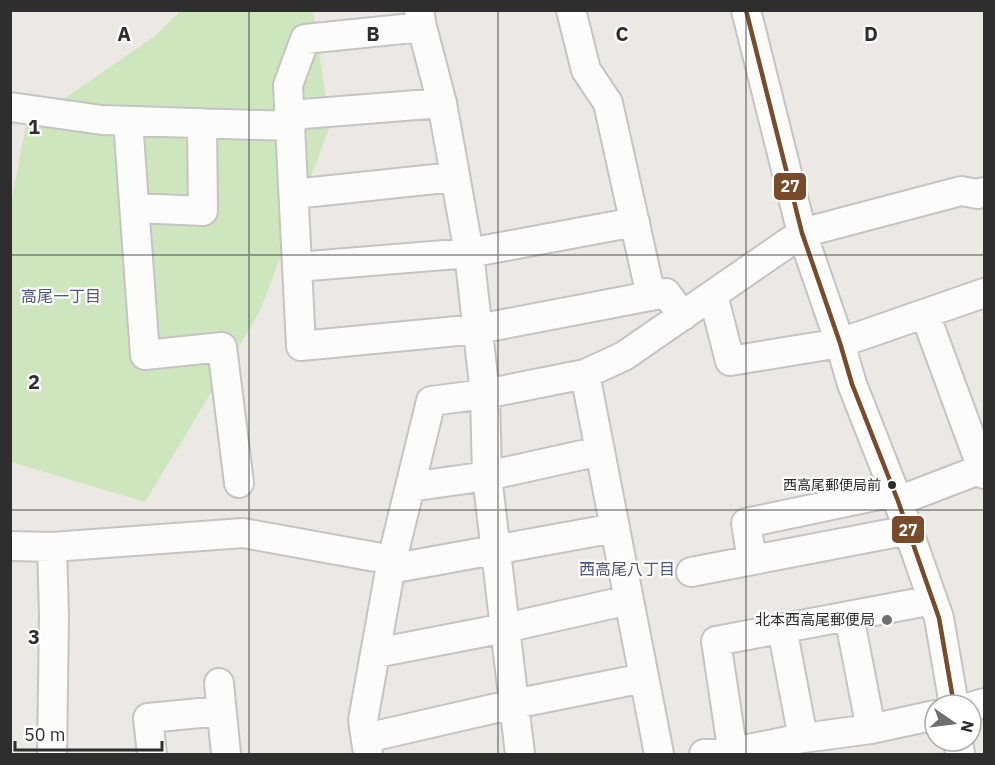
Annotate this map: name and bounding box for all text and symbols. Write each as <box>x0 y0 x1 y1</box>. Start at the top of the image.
text: A <box>117 20 131 47</box>
text: B <box>366 20 380 47</box>
text: C <box>615 20 629 47</box>
text: D <box>864 20 878 47</box>
text: 1 <box>28 113 40 140</box>
line badge: 27 <box>773 172 807 201</box>
text: 27 <box>780 176 800 196</box>
district label: 高尾一丁目 <box>21 286 101 306</box>
text: 2 <box>28 368 40 395</box>
place label: 西高尾郵便局前 <box>783 476 881 494</box>
marker: 西高尾郵便局前 <box>886 479 898 491</box>
line badge: 27 <box>891 515 925 544</box>
text: 27 <box>898 520 918 540</box>
district label: 西高尾八丁目 <box>579 559 675 579</box>
place label: 北本西高尾郵便局 <box>755 610 875 629</box>
marker: 北本西高尾郵便局 <box>880 613 894 627</box>
text: 3 <box>28 623 40 650</box>
north arrow <box>923 693 983 753</box>
scale bar <box>15 714 162 752</box>
text: N <box>956 719 979 735</box>
text: 50 m <box>24 723 66 746</box>

